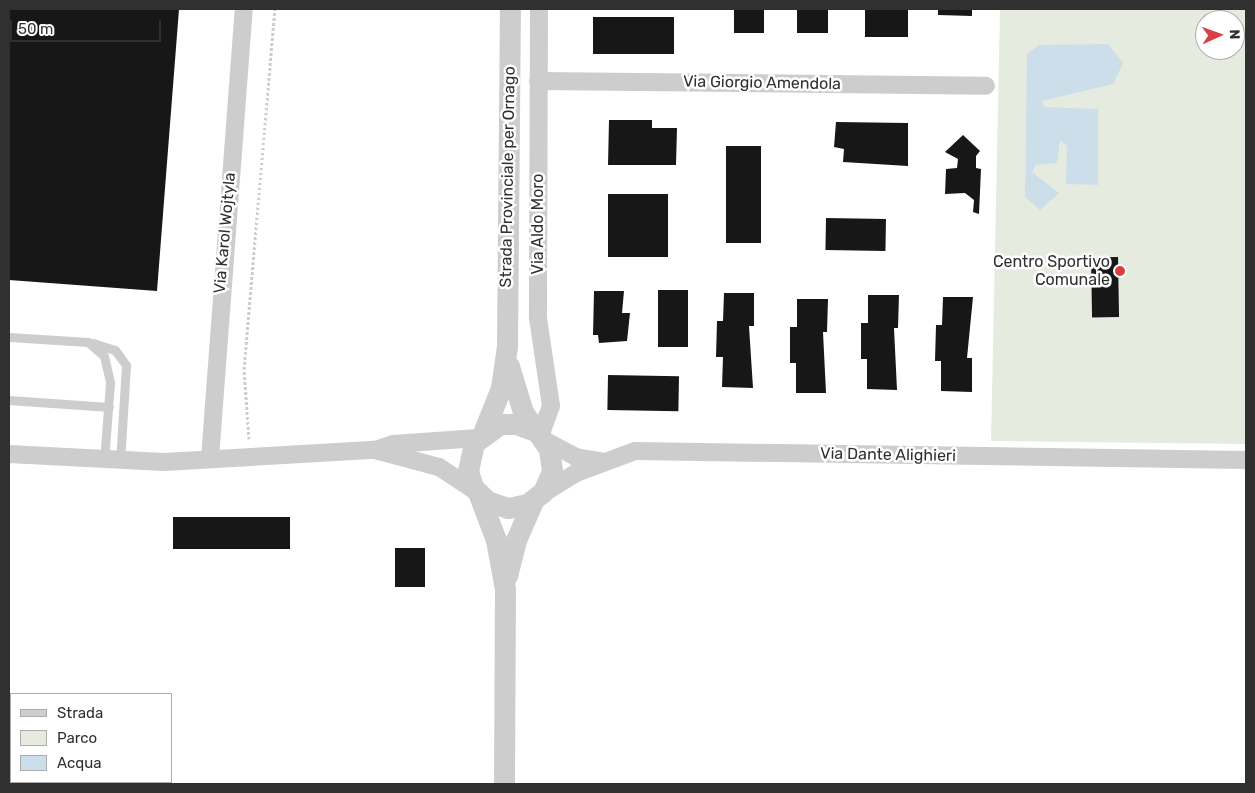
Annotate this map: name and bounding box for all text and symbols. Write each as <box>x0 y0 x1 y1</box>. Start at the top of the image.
scale bar <box>12 10 164 42</box>
north arrow <box>1195 10 1245 60</box>
text: 50 m <box>18 20 53 38</box>
text: N <box>1226 29 1243 40</box>
street label: Strada Provinciale per Ornago <box>496 66 520 288</box>
street label: Via Giorgio Amendola <box>683 72 841 94</box>
street label: Via Karol Wojtyla <box>210 171 240 295</box>
street label: Via Aldo Moro <box>528 173 548 275</box>
place label: Centro Sportivo Comunale <box>993 252 1110 290</box>
marker: Centro Sportivo Comunale <box>1114 265 1126 277</box>
street label: Via Dante Alighieri <box>820 444 956 466</box>
legend <box>10 693 172 783</box>
text: Strada <box>57 704 103 722</box>
text: Parco <box>57 729 97 747</box>
text: Acqua <box>57 754 102 772</box>

